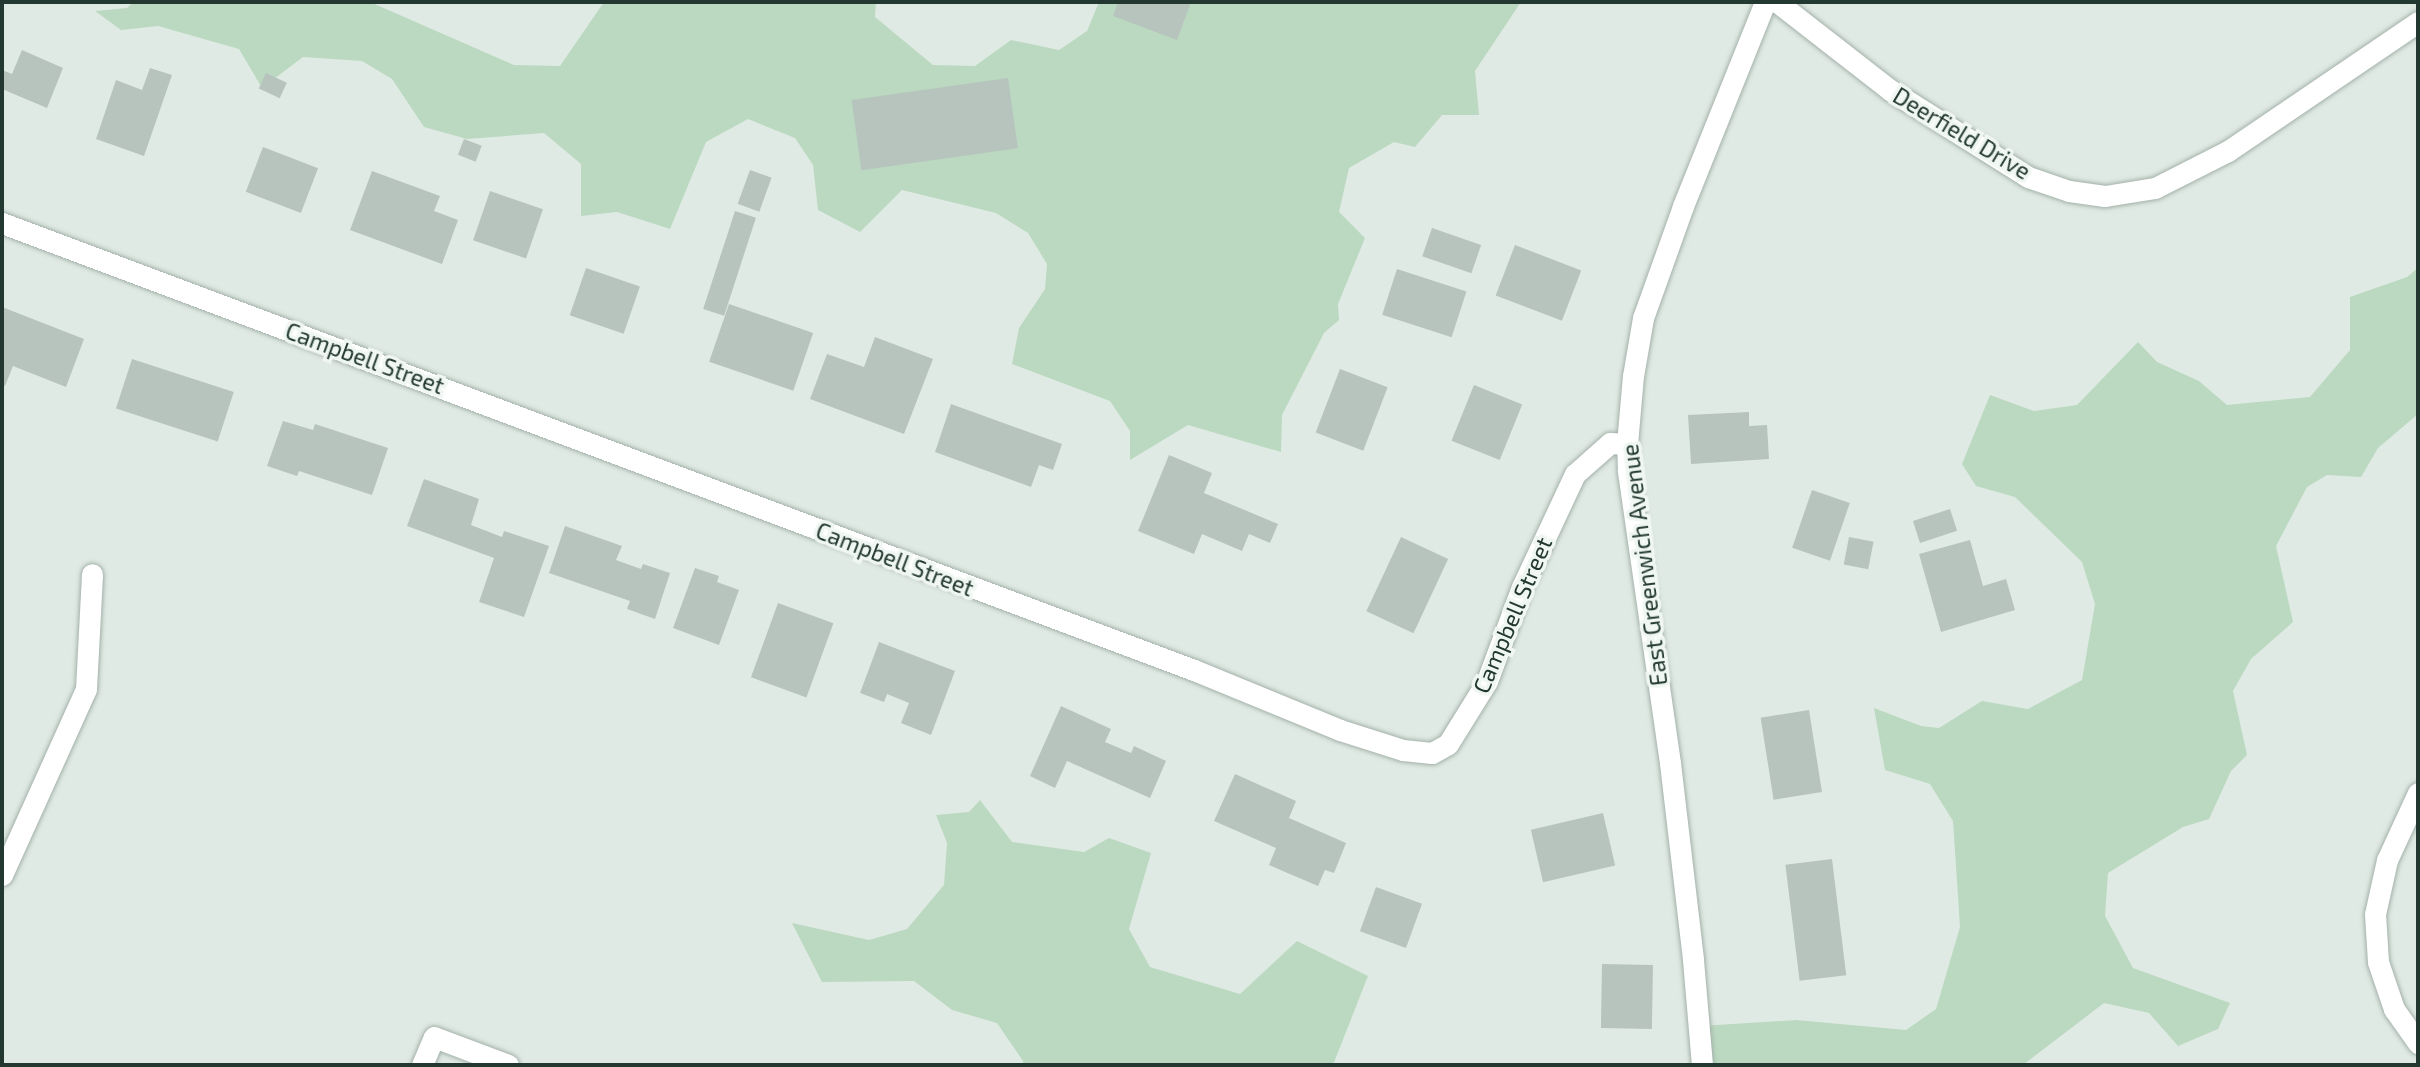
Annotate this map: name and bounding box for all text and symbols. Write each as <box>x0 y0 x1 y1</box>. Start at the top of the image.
street label: Deerfield Drive <box>1888 81 2036 185</box>
street label: Campbell Street <box>282 316 448 400</box>
street label: East Greenwich Avenue <box>1615 442 1673 688</box>
street label: Campbell Street <box>812 516 978 602</box>
street label: Campbell Street <box>1467 533 1557 697</box>

